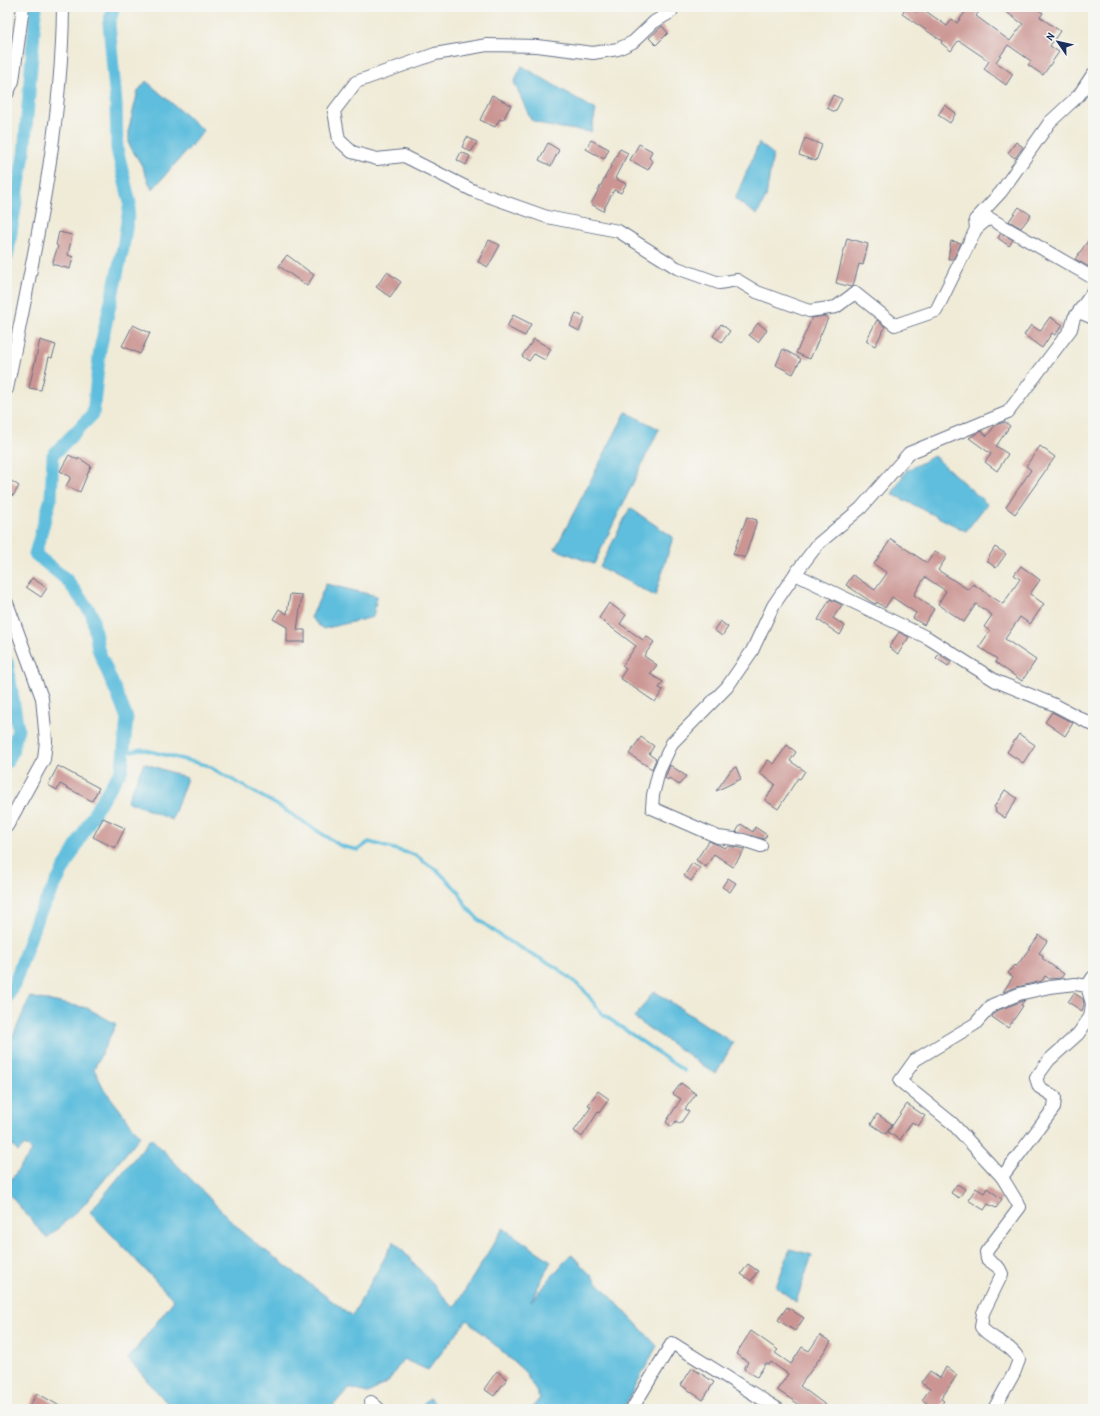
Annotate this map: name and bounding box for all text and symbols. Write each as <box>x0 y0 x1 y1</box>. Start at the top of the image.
north arrow <box>1038 22 1078 62</box>
text: N <box>1042 30 1057 43</box>

